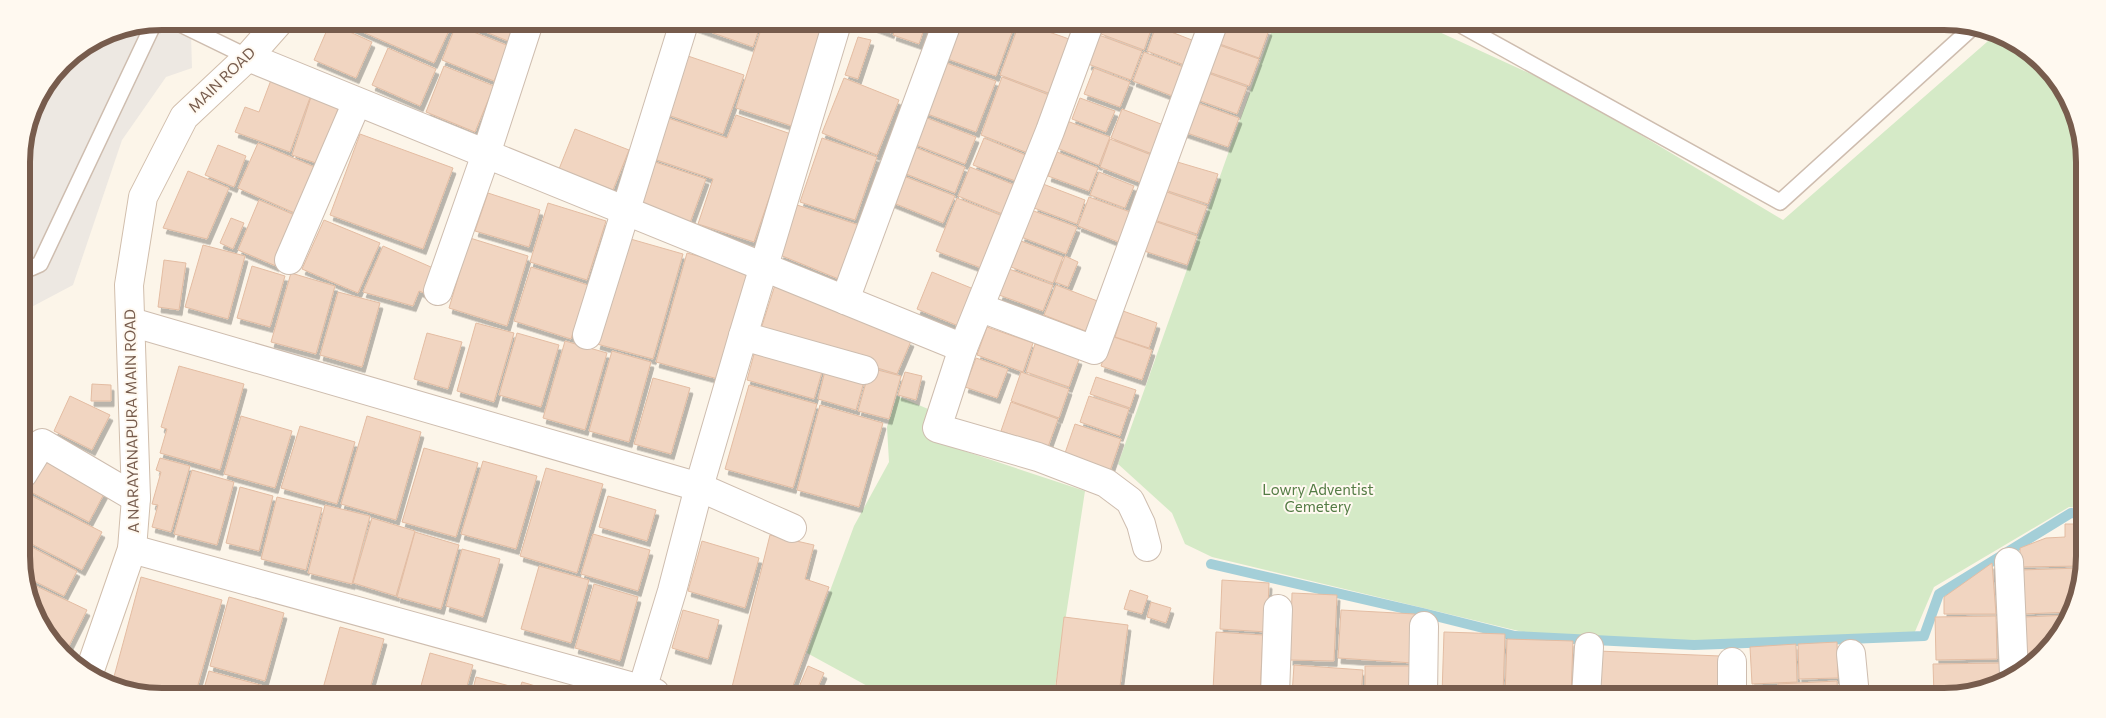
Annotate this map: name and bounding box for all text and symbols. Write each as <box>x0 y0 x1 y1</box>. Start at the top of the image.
street label: MAIN ROAD <box>184 43 259 116</box>
street label: A NARAYANAPURA MAIN ROAD <box>120 309 142 533</box>
park label: Lowry Adventist Cemetery <box>1262 480 1374 515</box>

